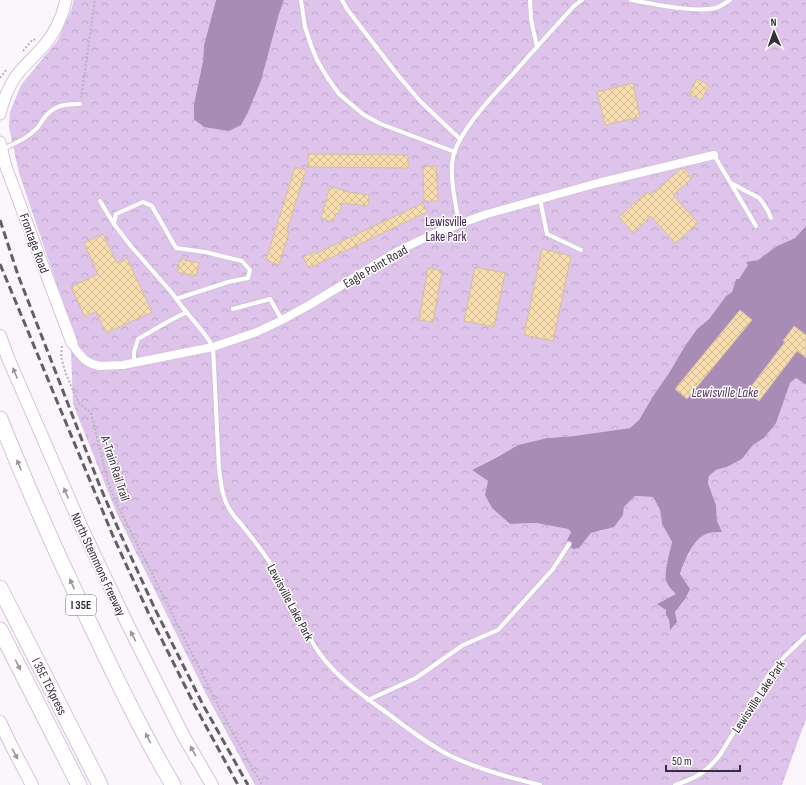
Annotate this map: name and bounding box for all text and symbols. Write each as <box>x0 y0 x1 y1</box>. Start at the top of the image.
north arrow <box>754 12 794 52</box>
text: N <box>771 16 777 29</box>
street label: Frontage Road <box>16 211 52 275</box>
park label: Lewisville Lake Park <box>425 214 467 245</box>
street label: Eagle Point Road <box>340 242 411 292</box>
one-way arrow <box>11 367 17 379</box>
water label: Lewisville Lake <box>692 384 759 401</box>
street label: A-Train Rail Trail <box>97 433 133 503</box>
one-way arrow <box>15 459 21 471</box>
one-way arrow <box>63 486 69 498</box>
street label: North Stemmons Freeway <box>67 510 129 619</box>
street label: Lewisville Lake Park <box>263 561 317 644</box>
one-way arrow <box>69 579 75 590</box>
road number: I 35E <box>66 595 96 615</box>
one-way arrow <box>130 630 136 641</box>
street label: I 35E TEXpress <box>28 655 71 718</box>
street label: Lewisville Lake Park <box>729 657 789 736</box>
one-way arrow <box>15 659 21 671</box>
one-way arrow <box>145 733 151 744</box>
one-way arrow <box>189 745 196 757</box>
scale bar <box>666 747 740 773</box>
one-way arrow <box>12 748 19 759</box>
text: 50 m <box>672 754 692 769</box>

